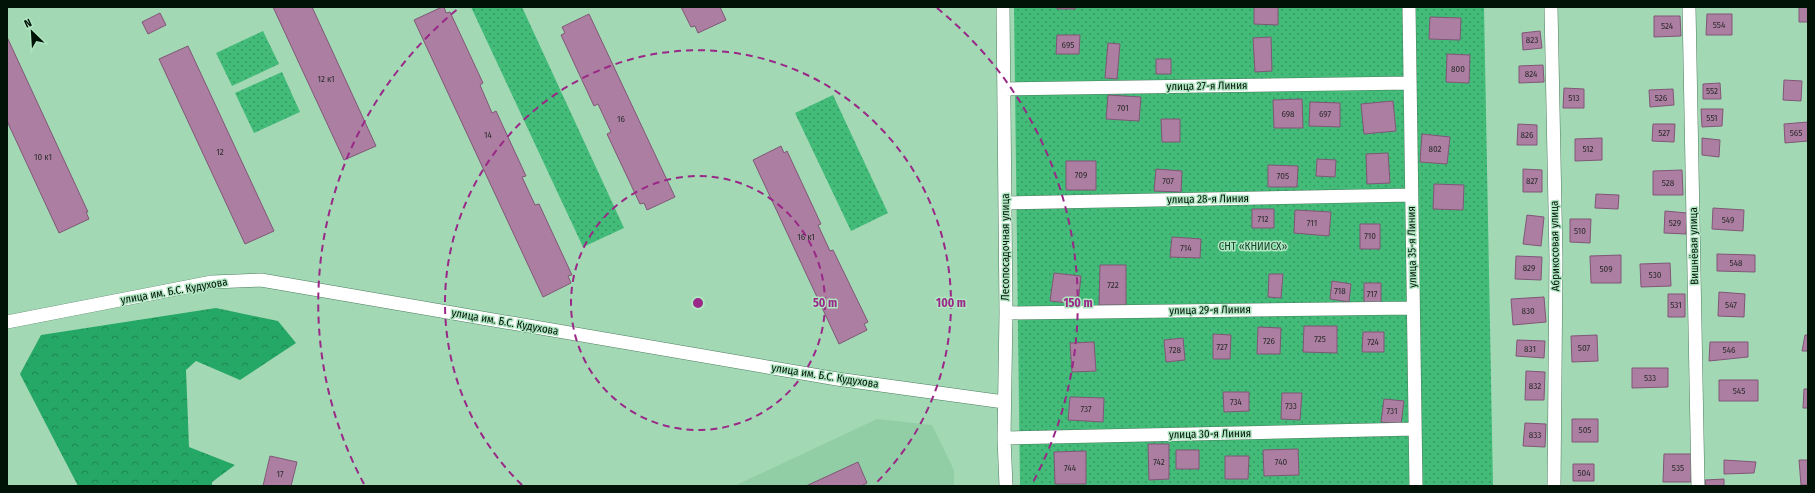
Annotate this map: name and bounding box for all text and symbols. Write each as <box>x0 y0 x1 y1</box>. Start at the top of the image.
north arrow <box>12 12 52 52</box>
text: N <box>22 16 34 31</box>
house number: 554 <box>1713 20 1726 30</box>
house number: 524 <box>1661 21 1674 31</box>
house number: 823 <box>1526 35 1538 45</box>
house number: 695 <box>1062 40 1074 50</box>
house number: 800 <box>1451 64 1465 74</box>
house number: 824 <box>1525 69 1538 79</box>
house number: 12 к1 <box>317 74 335 84</box>
street label: улица 27-я Линия <box>1166 79 1248 93</box>
house number: 552 <box>1706 86 1718 96</box>
house number: 513 <box>1568 93 1580 103</box>
house number: 526 <box>1655 93 1668 103</box>
house number: 701 <box>1117 103 1129 113</box>
house number: 698 <box>1281 109 1295 119</box>
house number: 697 <box>1319 109 1331 119</box>
house number: 551 <box>1706 113 1718 123</box>
house number: 16 <box>617 114 626 124</box>
house number: 527 <box>1658 128 1670 138</box>
house number: 565 <box>1790 128 1802 138</box>
house number: 14 <box>484 130 493 140</box>
house number: 826 <box>1521 130 1534 140</box>
house number: 802 <box>1428 144 1442 154</box>
house number: 512 <box>1582 144 1594 154</box>
house number: 12 <box>216 147 224 157</box>
house number: 10 к1 <box>34 152 52 162</box>
house number: 709 <box>1075 170 1087 180</box>
house number: 705 <box>1277 171 1289 181</box>
house number: 707 <box>1162 176 1174 186</box>
house number: 827 <box>1526 176 1538 186</box>
house number: 528 <box>1662 178 1675 188</box>
street label: улица 28-я Линия <box>1167 192 1249 206</box>
street label: Лесопосадочная улица <box>999 193 1012 301</box>
street label: Абрикосовая улица <box>1548 200 1562 292</box>
street label: улица 35-я Линия <box>1405 206 1419 288</box>
street label: Вишнёвая улица <box>1687 207 1701 285</box>
house number: 712 <box>1257 214 1269 224</box>
house number: 549 <box>1722 215 1734 225</box>
house number: 711 <box>1307 218 1317 228</box>
house number: 529 <box>1669 218 1681 228</box>
house number: 510 <box>1574 226 1586 236</box>
house number: 710 <box>1364 231 1376 241</box>
house number: 16 к1 <box>797 232 815 242</box>
park label: СНТ «КНИИСХ» <box>1219 240 1287 253</box>
house number: 714 <box>1180 243 1192 253</box>
house number: 548 <box>1730 258 1743 268</box>
house number: 829 <box>1523 263 1535 273</box>
house number: 509 <box>1599 264 1613 274</box>
house number: 530 <box>1649 270 1662 280</box>
street label: улица им. Б.С. Кудухова <box>120 275 228 307</box>
house number: 722 <box>1107 280 1119 290</box>
house number: 718 <box>1334 286 1346 296</box>
house number: 717 <box>1367 289 1378 299</box>
centre of rings <box>691 296 705 310</box>
text: 50 m <box>813 296 837 310</box>
text: 100 m <box>936 296 966 310</box>
text: 150 m <box>1063 296 1093 310</box>
house number: 531 <box>1670 300 1682 310</box>
house number: 547 <box>1725 300 1737 310</box>
street label: улица 29-я Линия <box>1169 303 1251 317</box>
street label: улица им. Б.С. Кудухова <box>451 306 559 338</box>
house number: 830 <box>1521 306 1535 316</box>
house number: 725 <box>1314 334 1326 344</box>
house number: 726 <box>1263 336 1276 346</box>
house number: 724 <box>1367 337 1379 347</box>
house number: 727 <box>1216 342 1228 352</box>
house number: 507 <box>1578 343 1591 353</box>
house number: 831 <box>1524 344 1536 354</box>
house number: 728 <box>1169 345 1182 355</box>
house number: 546 <box>1723 345 1736 355</box>
street label: улица им. Б.С. Кудухова <box>770 361 880 391</box>
house number: 533 <box>1644 373 1656 383</box>
house number: 832 <box>1529 381 1541 391</box>
house number: 545 <box>1733 386 1745 396</box>
house number: 734 <box>1230 397 1243 407</box>
house number: 733 <box>1285 401 1297 411</box>
house number: 737 <box>1080 404 1092 414</box>
house number: 731 <box>1387 406 1397 416</box>
house number: 505 <box>1579 425 1591 435</box>
street label: улица 30-я Линия <box>1169 427 1251 441</box>
house number: 833 <box>1529 430 1541 440</box>
house number: 742 <box>1153 457 1165 467</box>
house number: 740 <box>1275 457 1288 467</box>
house number: 744 <box>1064 463 1077 473</box>
house number: 535 <box>1672 463 1684 473</box>
house number: 504 <box>1577 468 1591 478</box>
house number: 17 <box>276 469 284 479</box>

